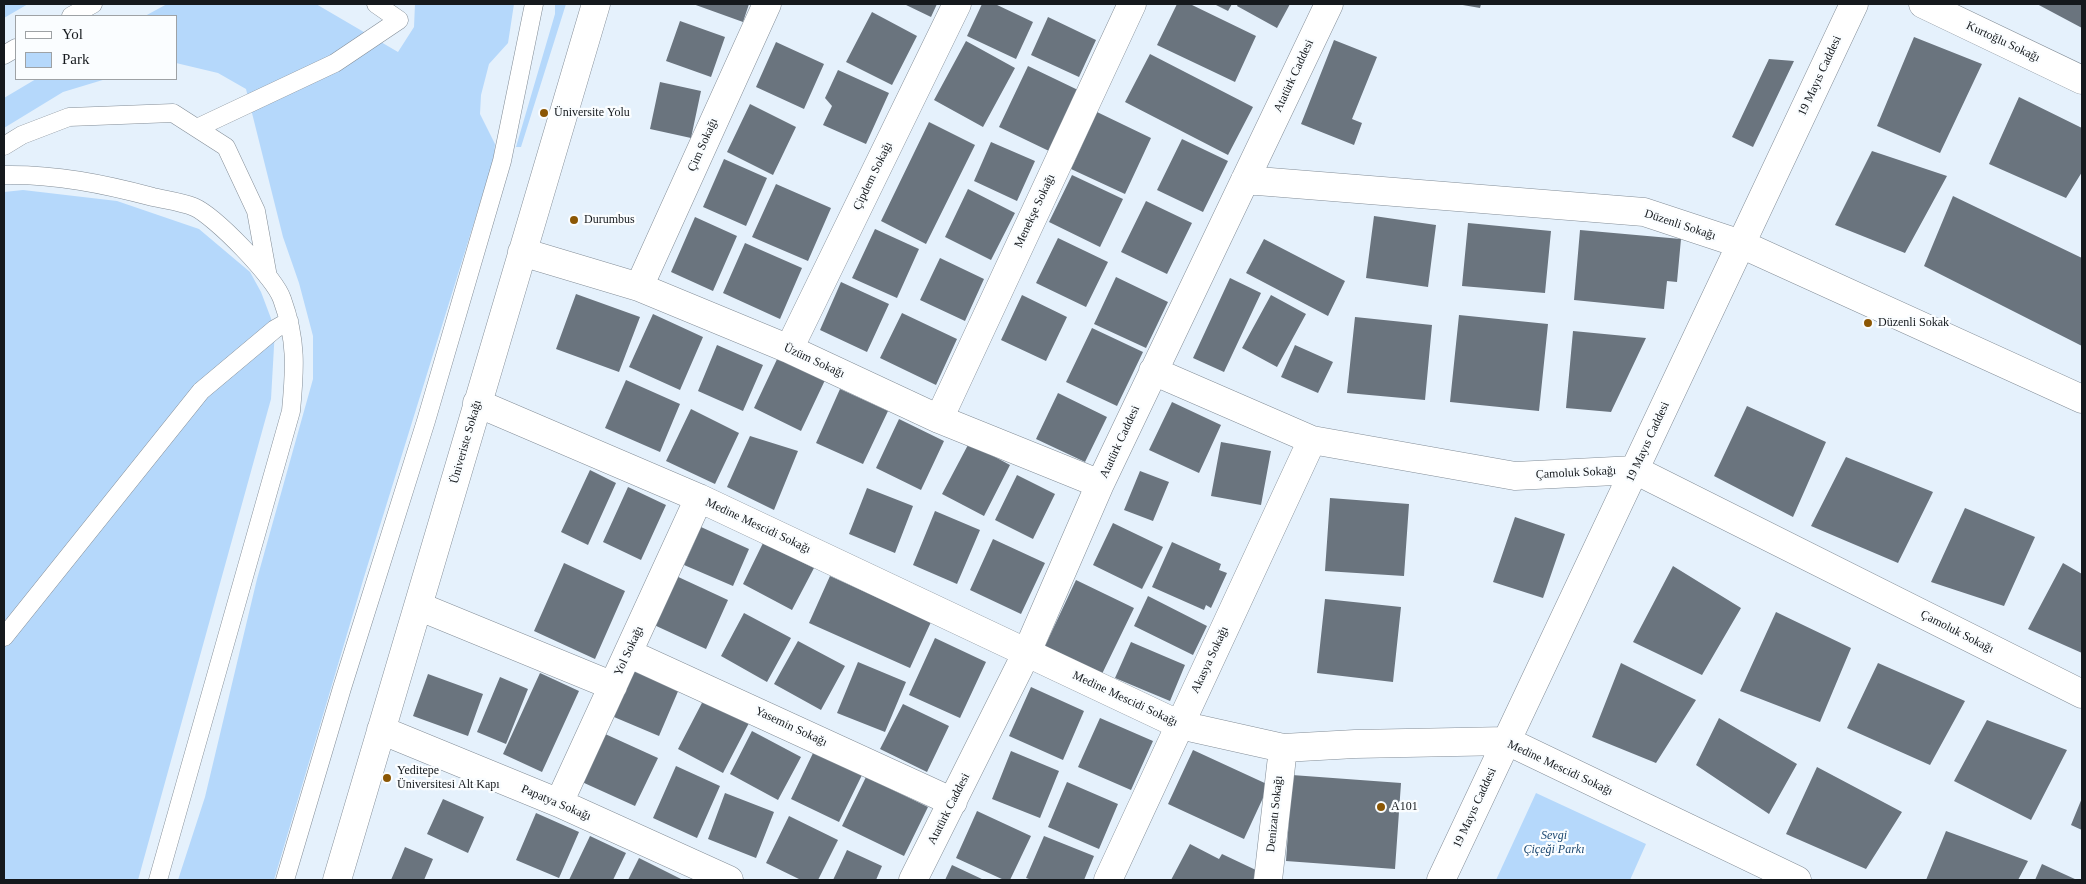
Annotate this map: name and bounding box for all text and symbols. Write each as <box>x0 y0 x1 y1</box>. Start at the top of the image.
legend <box>15 15 178 80</box>
street label: Kurtoğlu Sokağı <box>1964 19 2042 65</box>
text: Yol <box>62 26 83 42</box>
street label: 19 Mayıs Caddesi <box>1795 34 1845 118</box>
street label: Atatürk Caddesi <box>1271 37 1317 115</box>
text: Park <box>62 51 90 67</box>
place label: Üniversite Yolu <box>554 106 630 120</box>
marker: Üniversite Yolu <box>538 107 550 119</box>
street label: Çim Sokağı <box>685 116 721 174</box>
street label: Çipdem Sokağı <box>850 139 896 213</box>
street label: Menekşe Sokağı <box>1012 172 1058 250</box>
street label: Düzenli Sokağı <box>1642 207 1718 243</box>
place label: Durumbus <box>584 213 635 227</box>
marker: Durumbus <box>568 214 580 226</box>
place label: Düzenli Sokak <box>1878 316 1949 330</box>
marker: Düzenli Sokak <box>1862 317 1874 329</box>
street label: Üzüm Sokağı <box>781 341 847 381</box>
street label: Üniveriste Sokağı <box>447 399 485 485</box>
street label: 19 Mayıs Caddesi <box>1623 400 1673 484</box>
street label: Atatürk Caddesi <box>1097 403 1143 481</box>
street label: Çamoluk Sokağı <box>1536 464 1616 482</box>
street label: Medine Mescidi Sokağı <box>703 495 813 557</box>
street label: Çamoluk Sokağı <box>1918 607 1996 657</box>
street label: Yol Sokağı <box>611 624 647 678</box>
street label: Akasya Sokağı <box>1188 624 1232 696</box>
street label: Medine Mescidi Sokağı <box>1070 668 1180 730</box>
street label: Yasemin Sokağı <box>753 704 829 750</box>
street label: Medine Mescidi Sokağı <box>1505 737 1615 799</box>
place label: Yeditepe Üniversitesi Alt Kapı <box>397 764 500 792</box>
street label: 19 Mayıs Caddesi <box>1450 766 1500 850</box>
street label: Atatürk Caddesi <box>925 771 973 847</box>
marker: Yeditepe Üniversitesi Alt Kapı <box>381 772 393 784</box>
street label: Denizatı Sokağı <box>1264 775 1286 853</box>
street label: Papatya Sokağı <box>519 782 593 824</box>
place label: A101 <box>1391 800 1418 814</box>
marker: A101 <box>1375 801 1387 813</box>
park label: Sevgi Çiçeği Parkı <box>1524 829 1584 857</box>

